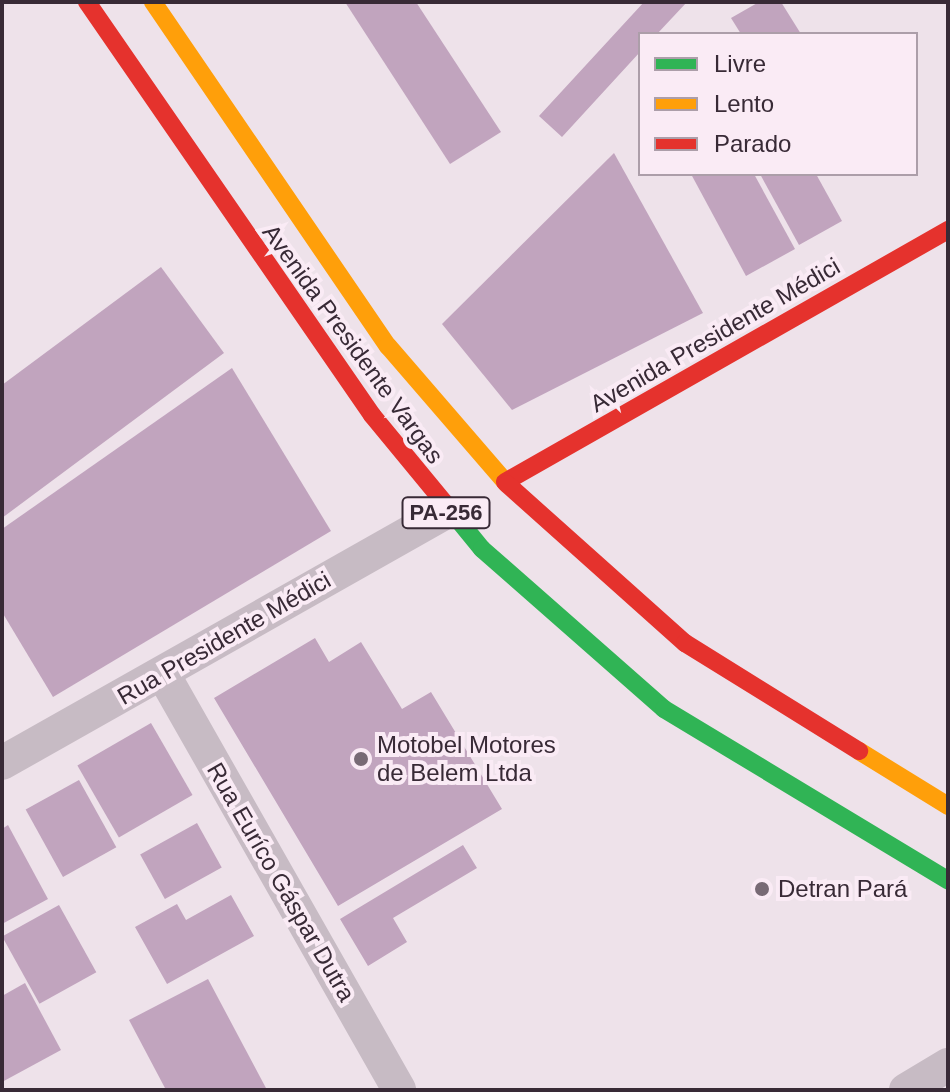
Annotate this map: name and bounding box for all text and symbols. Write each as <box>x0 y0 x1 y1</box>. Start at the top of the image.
legend <box>638 32 918 176</box>
text: Livre <box>714 50 766 77</box>
text: Lento <box>714 90 774 117</box>
text: Parado <box>714 130 791 157</box>
street label: Avenida Presidente Vargas <box>257 219 449 469</box>
street label: Avenida Presidente Médici <box>585 252 845 418</box>
road number: PA-256 <box>400 495 492 531</box>
street label: Rua Presidente Médici <box>112 565 336 711</box>
place label: Motobel Motores de Belem Ltda <box>377 731 556 787</box>
marker: Motobel Motores de Belem Ltda <box>352 750 370 768</box>
street label: Rua Euríco Gáspar Dutra <box>201 758 361 1006</box>
place label: Detran Pará <box>778 875 907 903</box>
marker: Detran Pará <box>753 880 771 898</box>

